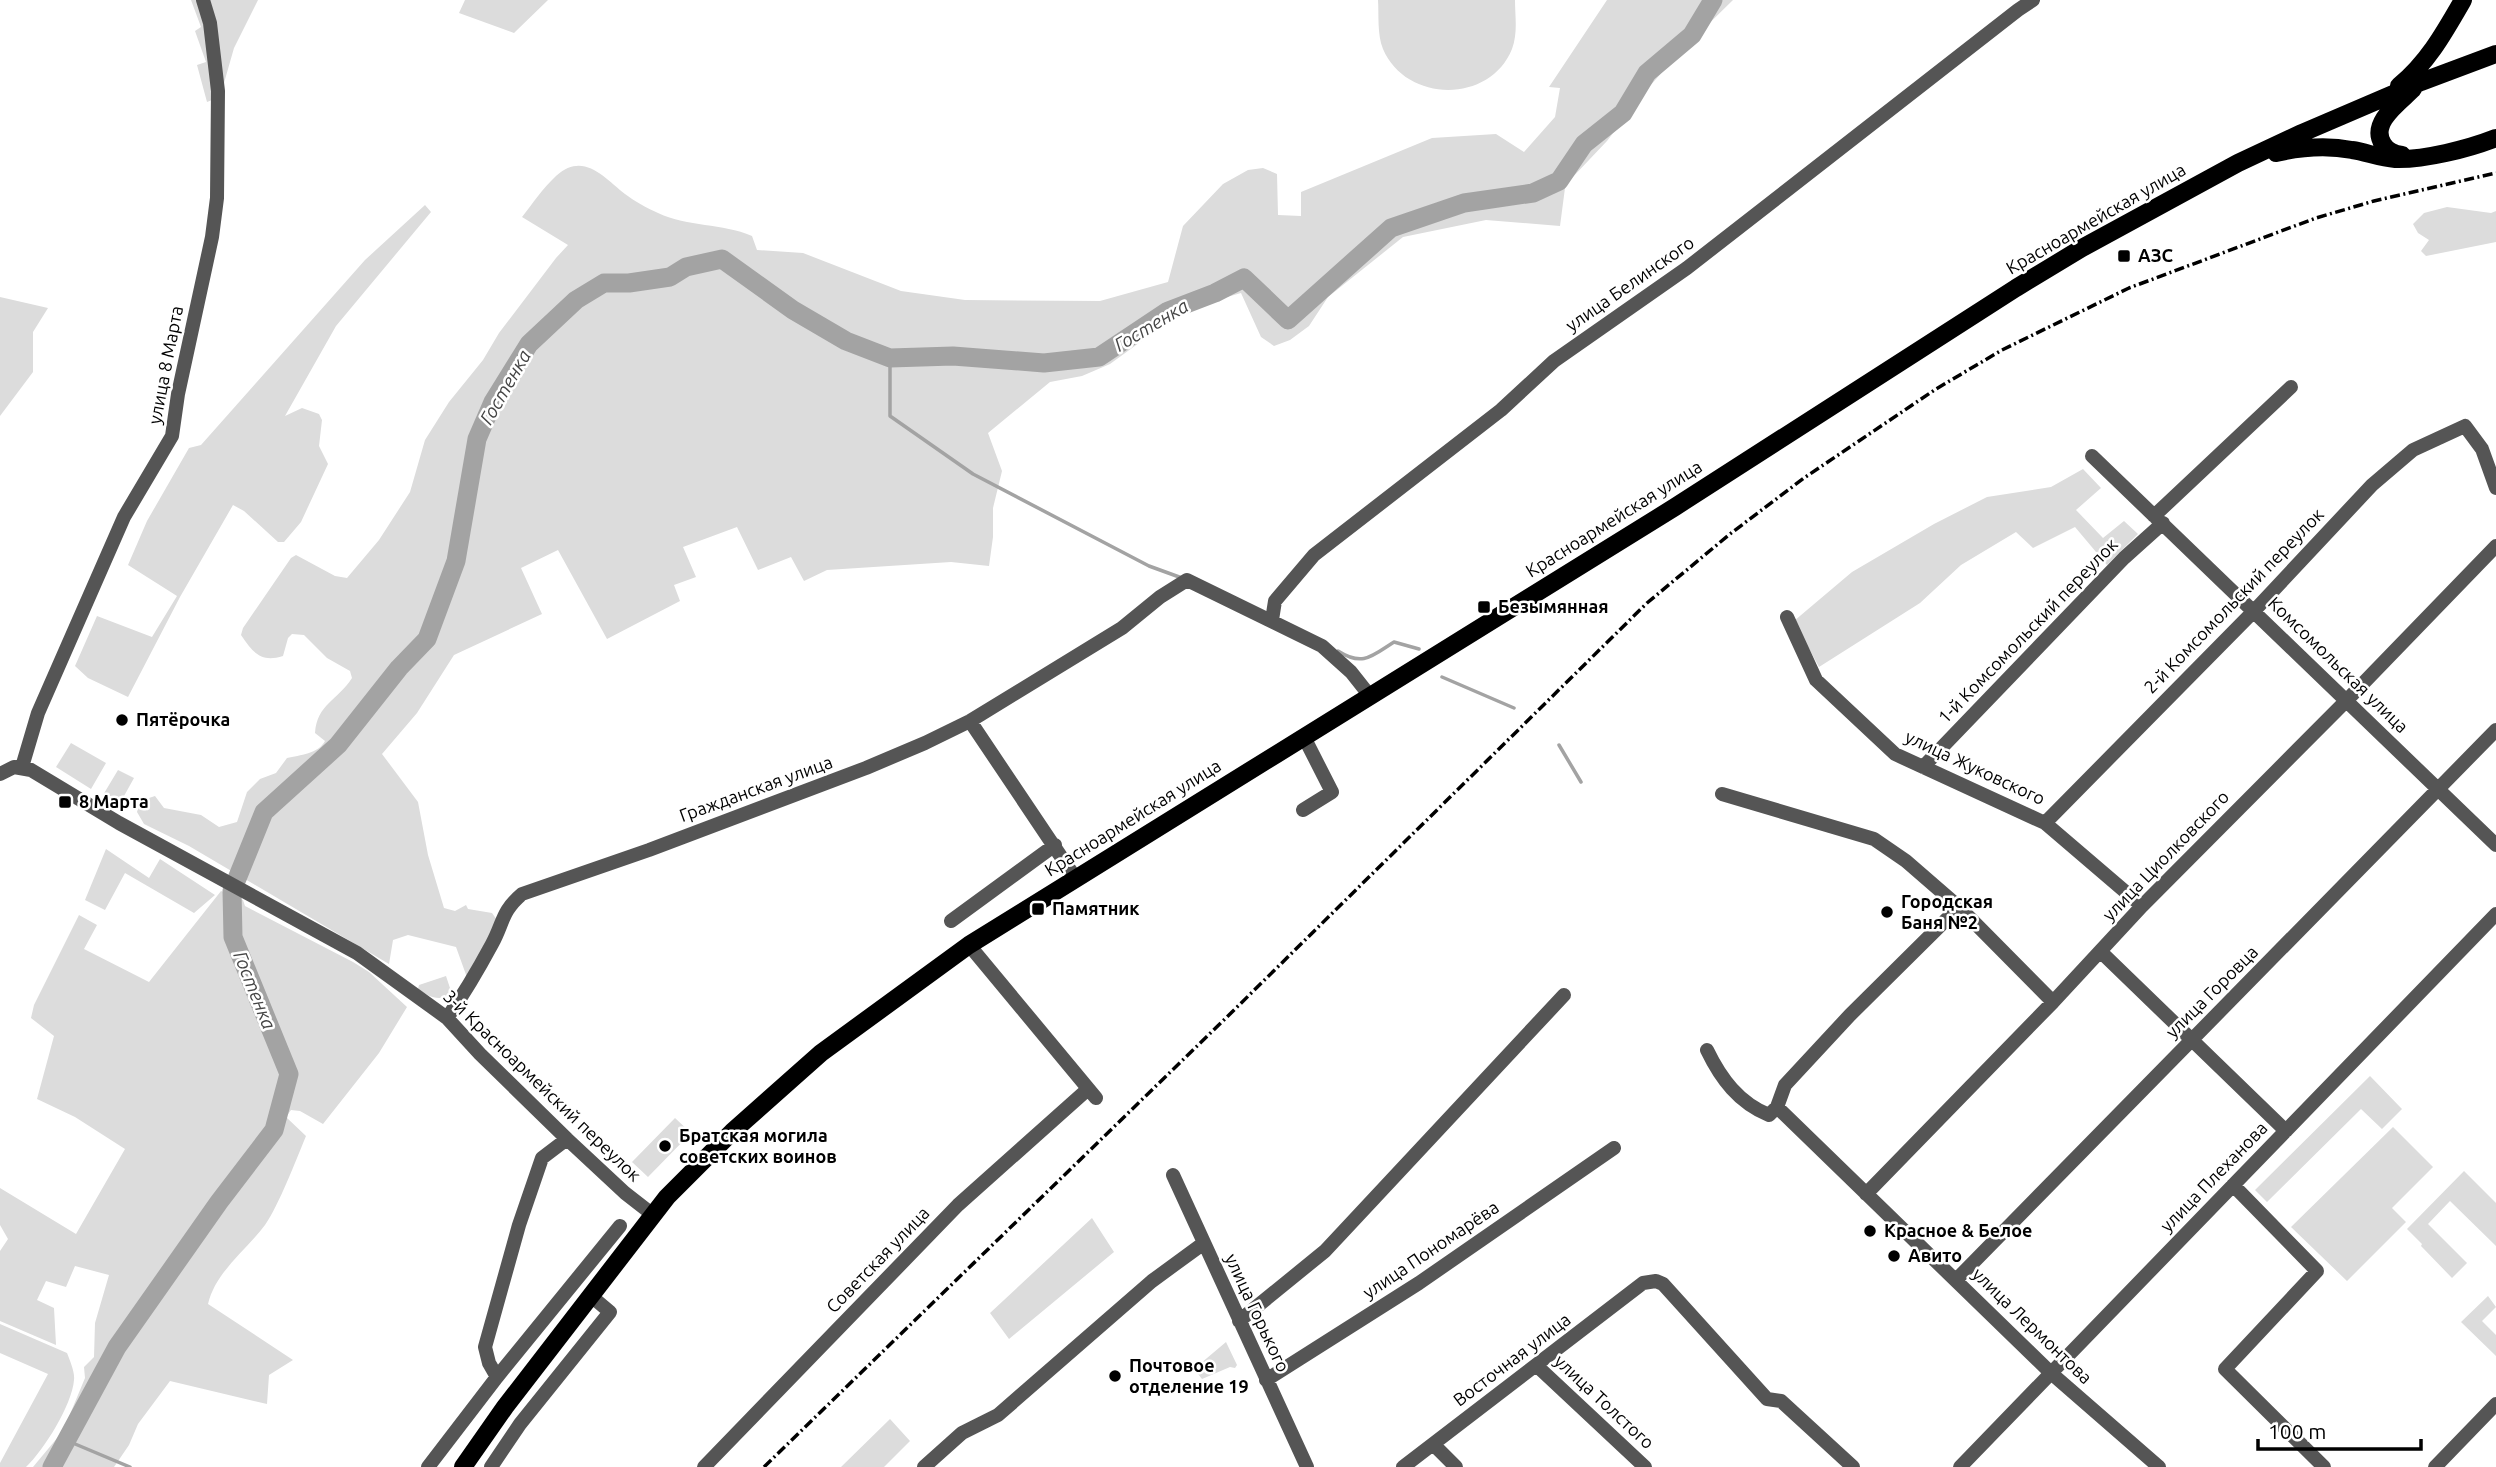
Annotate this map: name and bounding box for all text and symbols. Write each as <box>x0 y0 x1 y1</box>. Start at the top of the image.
street label: Красноармейская улица <box>2002 159 2189 278</box>
street label: улица Белинского <box>1562 231 1697 335</box>
place label: АЗС <box>2138 245 2174 265</box>
marker: АЗС <box>2116 248 2132 264</box>
water label: Гостенка <box>1110 294 1192 356</box>
street label: улица 8 Марта <box>144 304 186 426</box>
water label: Гостенка <box>475 346 535 428</box>
street label: Красноармейская улица <box>1522 456 1705 581</box>
street label: 2-й Комсомольский переулок <box>2139 504 2327 697</box>
street label: 1-й Комсомольский переулок <box>1933 534 2121 727</box>
street label: Комсомольская улица <box>2265 592 2413 736</box>
place label: Безымянная <box>1498 596 1608 616</box>
marker: Безымянная <box>1476 599 1492 615</box>
place label: Пятёрочка <box>136 709 230 729</box>
marker: Пятёрочка <box>114 712 130 728</box>
street label: улица Жуковского <box>1902 726 2049 808</box>
street label: Гражданская улица <box>676 751 835 825</box>
street label: Красноармейская улица <box>1041 755 1224 880</box>
street label: улица Циолковского <box>2098 786 2232 924</box>
place label: 8 Марта <box>79 791 149 811</box>
marker: 8 Марта <box>57 794 73 810</box>
place label: Городская Баня №2 <box>1901 891 1993 932</box>
place label: Памятник <box>1052 898 1140 918</box>
marker: Памятник <box>1030 901 1046 917</box>
marker: Городская Баня №2 <box>1879 904 1895 920</box>
street label: улица Горовца <box>2161 941 2261 1041</box>
water label: Гостенка <box>229 948 281 1032</box>
street label: 3-й Красноармейский переулок <box>440 986 645 1185</box>
street label: улица Плеханова <box>2156 1117 2271 1235</box>
place label: Братская могила советских воинов <box>679 1125 837 1166</box>
marker: Братская могила советских воинов <box>657 1138 673 1154</box>
street label: улица Пономарёва <box>1359 1196 1502 1302</box>
street label: Советская улица <box>822 1202 933 1316</box>
place label: Красное & Белое <box>1884 1220 2032 1240</box>
marker: Красное & Белое <box>1862 1223 1878 1239</box>
place label: Авито <box>1908 1245 1962 1265</box>
marker: Авито <box>1886 1248 1902 1264</box>
street label: улица Горького <box>1222 1250 1294 1375</box>
street label: улица Лермонтова <box>1969 1263 2097 1387</box>
street label: Восточная улица <box>1449 1309 1574 1410</box>
street label: улица Толстого <box>1551 1350 1658 1452</box>
place label: Почтовое отделение 19 <box>1129 1355 1249 1396</box>
marker: Почтовое отделение 19 <box>1107 1368 1123 1384</box>
scale bar <box>2258 1408 2421 1452</box>
text: 100 m <box>2268 1419 2326 1443</box>

